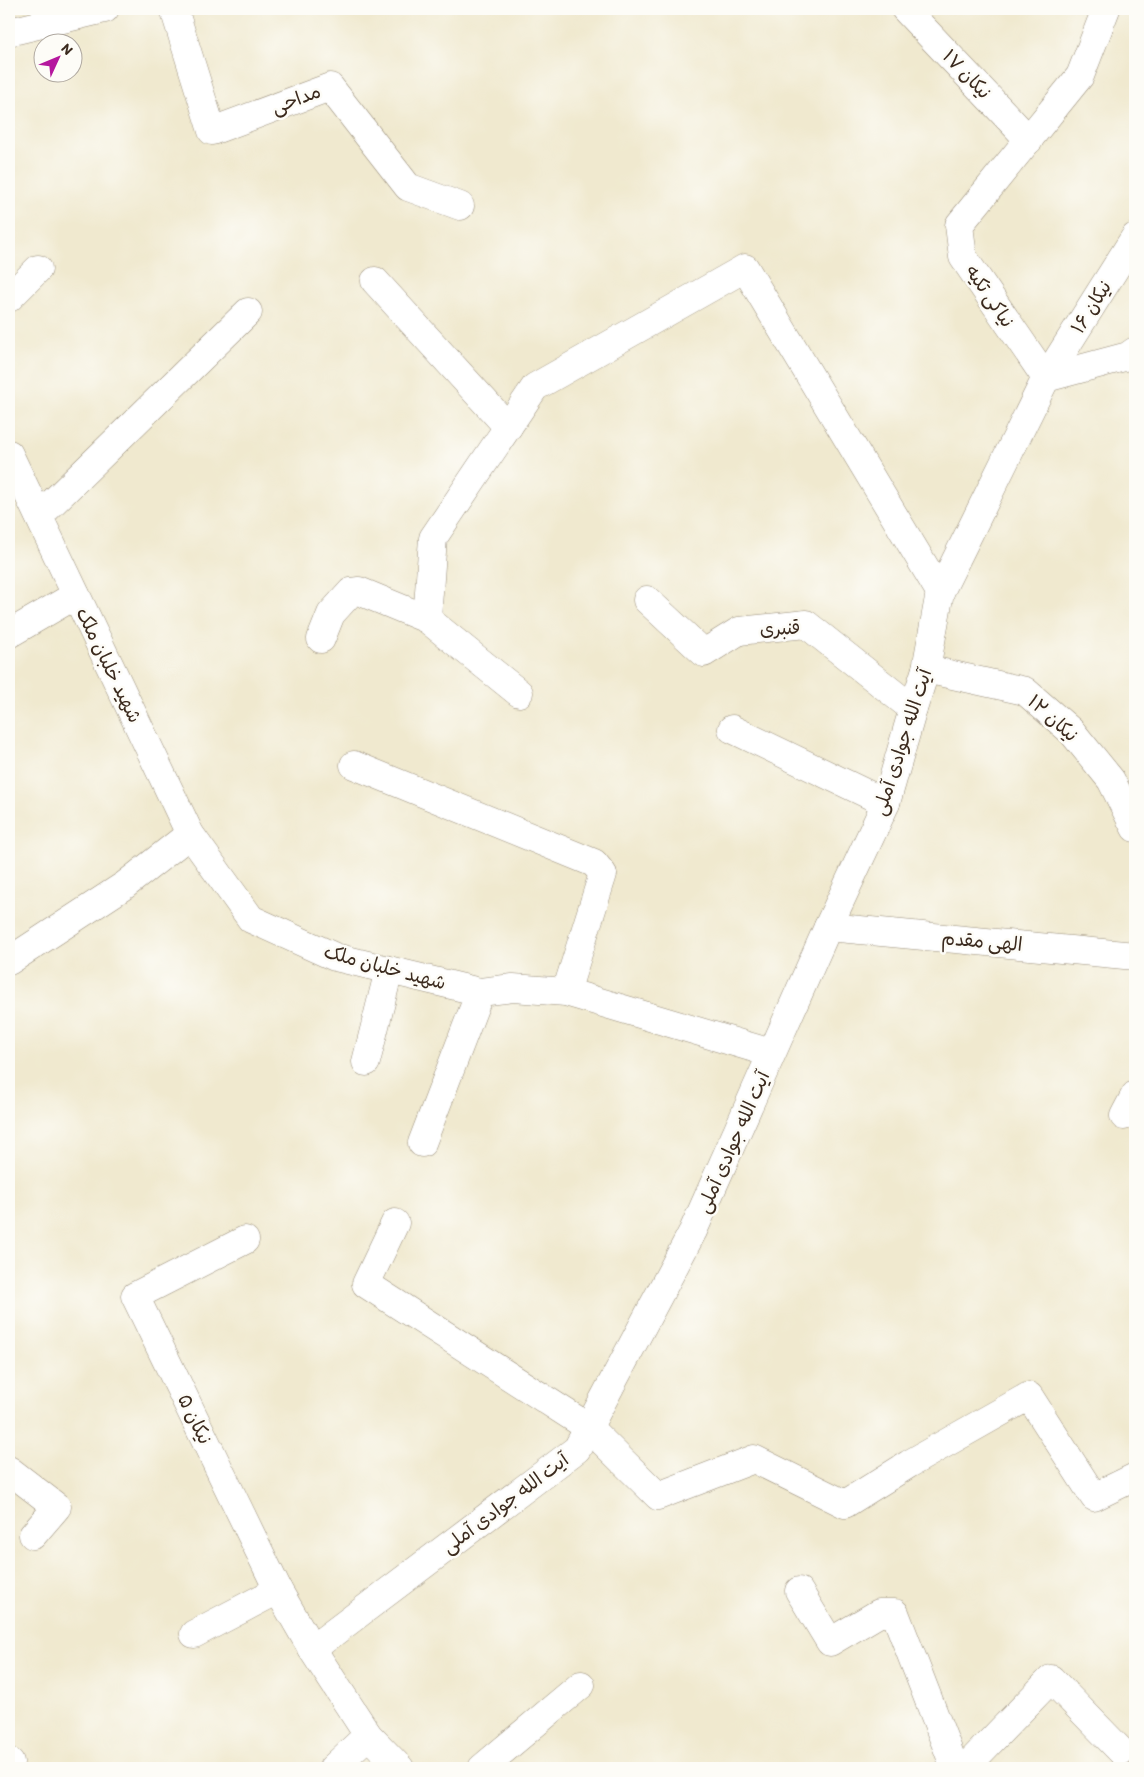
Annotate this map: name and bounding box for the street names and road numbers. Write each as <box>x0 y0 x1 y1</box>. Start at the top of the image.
street label: نیکان ۱۷ <box>938 44 996 104</box>
street label: مداحی <box>268 79 324 120</box>
street label: نیاکی تکیه <box>960 260 1019 332</box>
street label: نیکان ۱۶ <box>1066 276 1116 338</box>
street label: شهید خلبان ملک <box>71 604 147 726</box>
street label: قنبری <box>759 615 801 641</box>
street label: آیت الله جوادی آملی <box>867 665 938 819</box>
street label: نیکان ۱۲ <box>1023 690 1083 746</box>
street label: الهی مقدم <box>940 926 1023 959</box>
street label: شهید خلبان ملک <box>321 940 449 994</box>
street label: آیت الله جوادی آملی <box>691 1066 776 1217</box>
street label: نیکان ۵ <box>173 1390 217 1448</box>
street label: آیت الله جوادی آملی <box>437 1447 575 1559</box>

